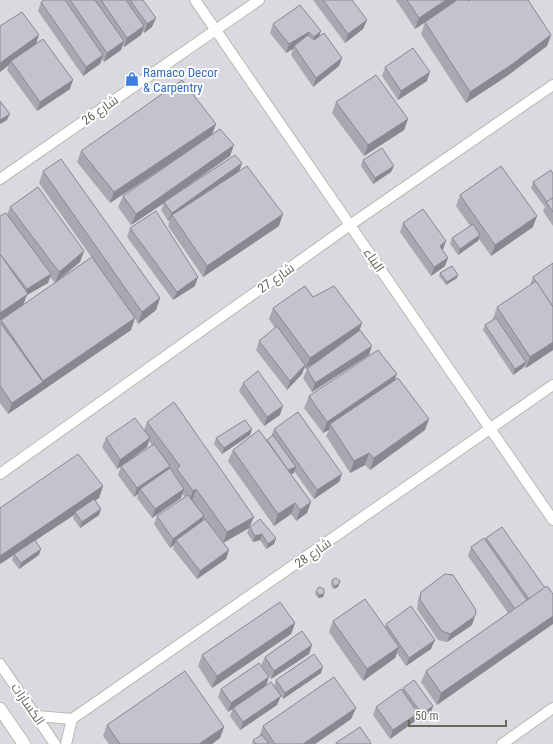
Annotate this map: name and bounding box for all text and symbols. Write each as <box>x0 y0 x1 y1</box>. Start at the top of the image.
place label: Ramaco Decor & Carpentry <box>143 65 218 95</box>
shop icon: Ramaco Decor & Carpentry <box>124 71 140 87</box>
street label: شارع 26 <box>79 92 122 129</box>
street label: البناء <box>361 245 387 275</box>
street label: شارع 27 <box>255 260 298 297</box>
street label: شارع 28 <box>292 535 335 572</box>
street label: الكسارات <box>8 680 48 728</box>
scale bar <box>409 702 506 728</box>
text: 50 m <box>415 709 439 723</box>

